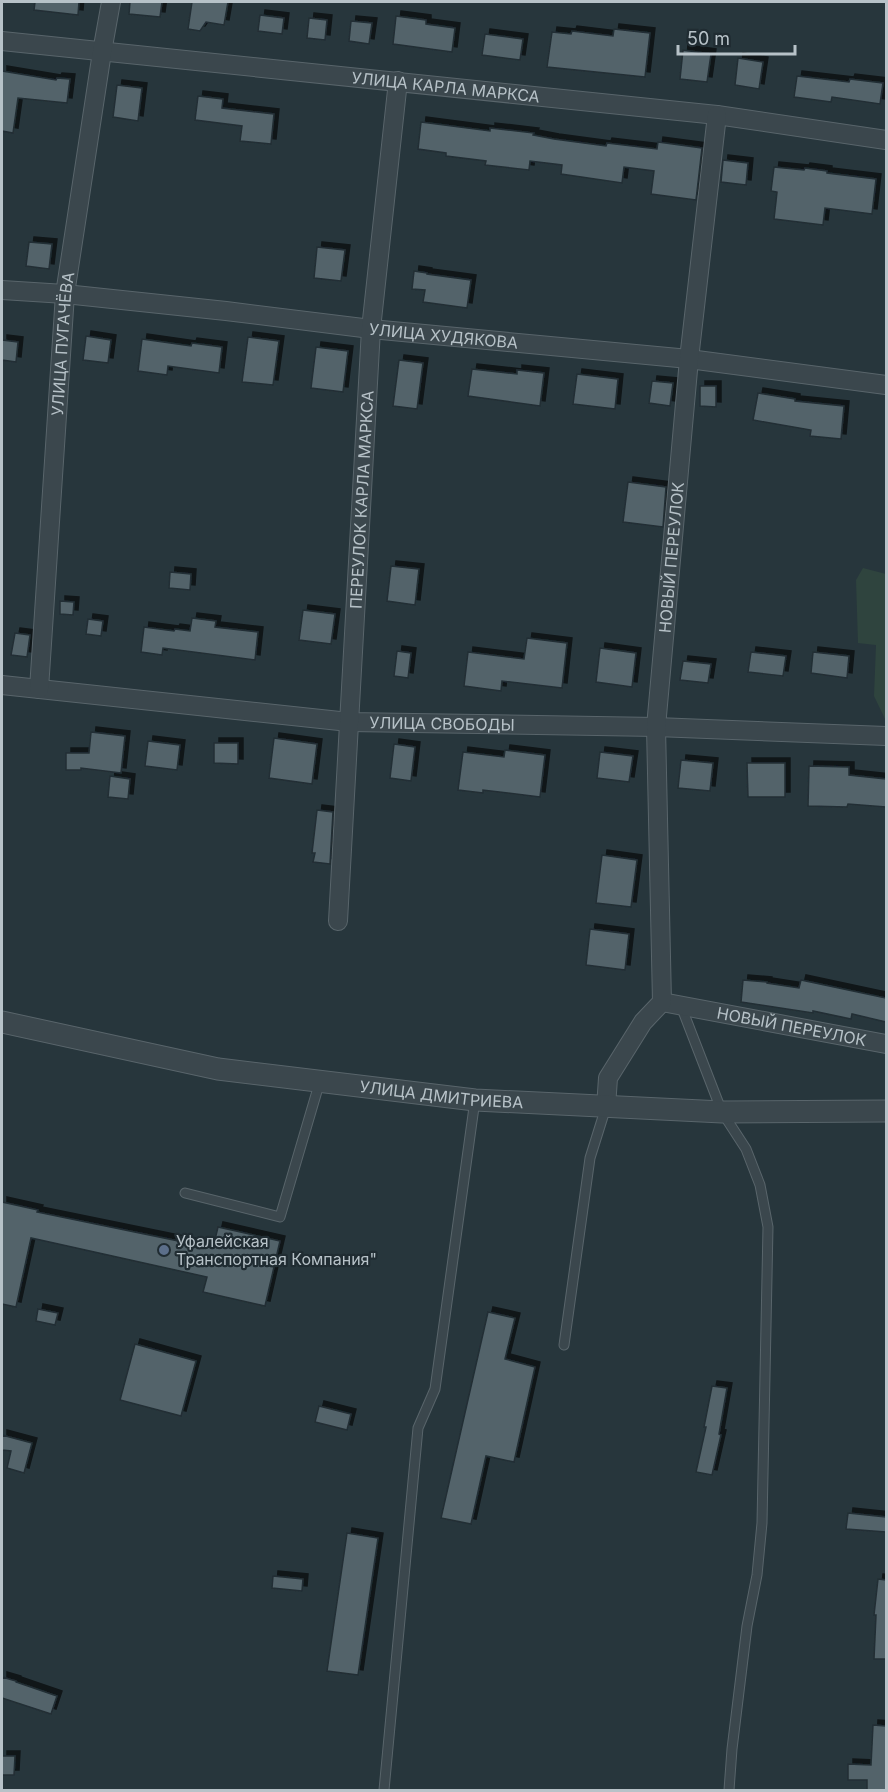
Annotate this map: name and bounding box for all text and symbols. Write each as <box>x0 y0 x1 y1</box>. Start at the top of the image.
scale bar <box>678 18 795 56</box>
text: 50 m <box>687 28 730 49</box>
street label: УЛИЦА КАРЛА МАРКСА <box>351 67 541 107</box>
street label: УЛИЦА ПУГАЧЁВА <box>47 270 78 416</box>
street label: УЛИЦА ХУДЯКОВА <box>368 319 519 353</box>
street label: ПЕРЕУЛОК КАРЛА МАРКСА <box>345 390 378 609</box>
street label: НОВЫЙ ПЕРЕУЛОК <box>654 481 688 634</box>
street label: УЛИЦА СВОБОДЫ <box>369 712 515 735</box>
street label: НОВЫЙ ПЕРЕУЛОК <box>715 1003 868 1050</box>
street label: УЛИЦА ДМИТРИЕВА <box>358 1076 524 1112</box>
place label: Уфалейская Транспортная Компания" <box>176 1231 377 1269</box>
marker: Уфалейская Транспортная Компания" <box>157 1243 171 1257</box>

